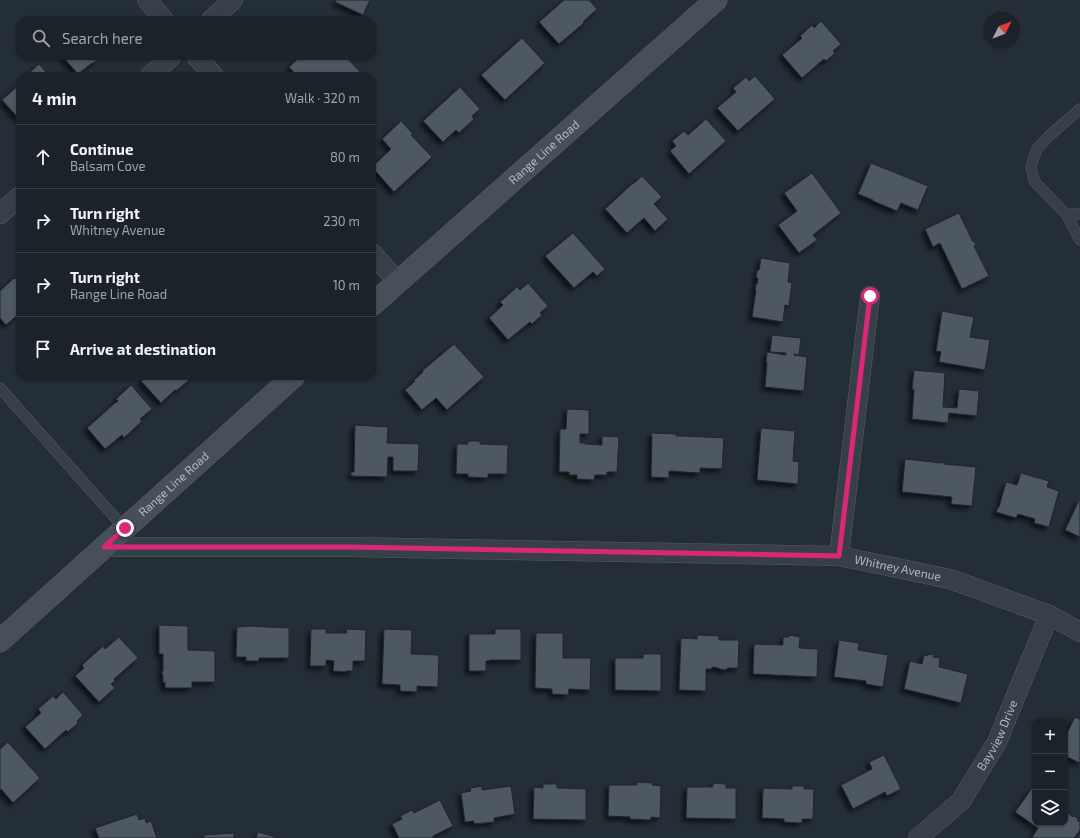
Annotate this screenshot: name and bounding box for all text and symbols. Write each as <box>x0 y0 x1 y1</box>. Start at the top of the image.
north arrow <box>984 12 1020 48</box>
search box <box>16 16 376 60</box>
icon: search <box>30 27 52 49</box>
text: Search here <box>62 29 143 47</box>
text: 4 min <box>32 88 76 108</box>
text: Walk · 320 m <box>285 90 360 106</box>
street label: Range Line Road <box>505 117 582 187</box>
text: Continue <box>70 140 133 158</box>
icon: ahead <box>32 146 54 168</box>
text: 80 m <box>330 149 360 165</box>
text: Balsam Cove <box>70 158 146 174</box>
text: Turn right <box>70 204 140 222</box>
icon: right <box>32 210 54 232</box>
text: 230 m <box>323 213 360 229</box>
text: Whitney Avenue <box>70 222 165 238</box>
text: Turn right <box>70 268 140 286</box>
icon: right <box>32 274 54 296</box>
text: 10 m <box>333 277 360 293</box>
text: Range Line Road <box>70 286 167 302</box>
route start <box>861 287 879 305</box>
icon: arrive <box>32 338 54 360</box>
text: Arrive at destination <box>70 340 216 358</box>
street label: Range Line Road <box>135 448 211 519</box>
route end <box>116 519 134 537</box>
street label: Whitney Avenue <box>853 551 942 583</box>
street label: Bayview Drive <box>973 698 1019 773</box>
map controls <box>1032 718 1068 826</box>
button: + <box>1032 718 1068 754</box>
button: − <box>1032 754 1068 790</box>
button: layers <box>1032 790 1068 826</box>

